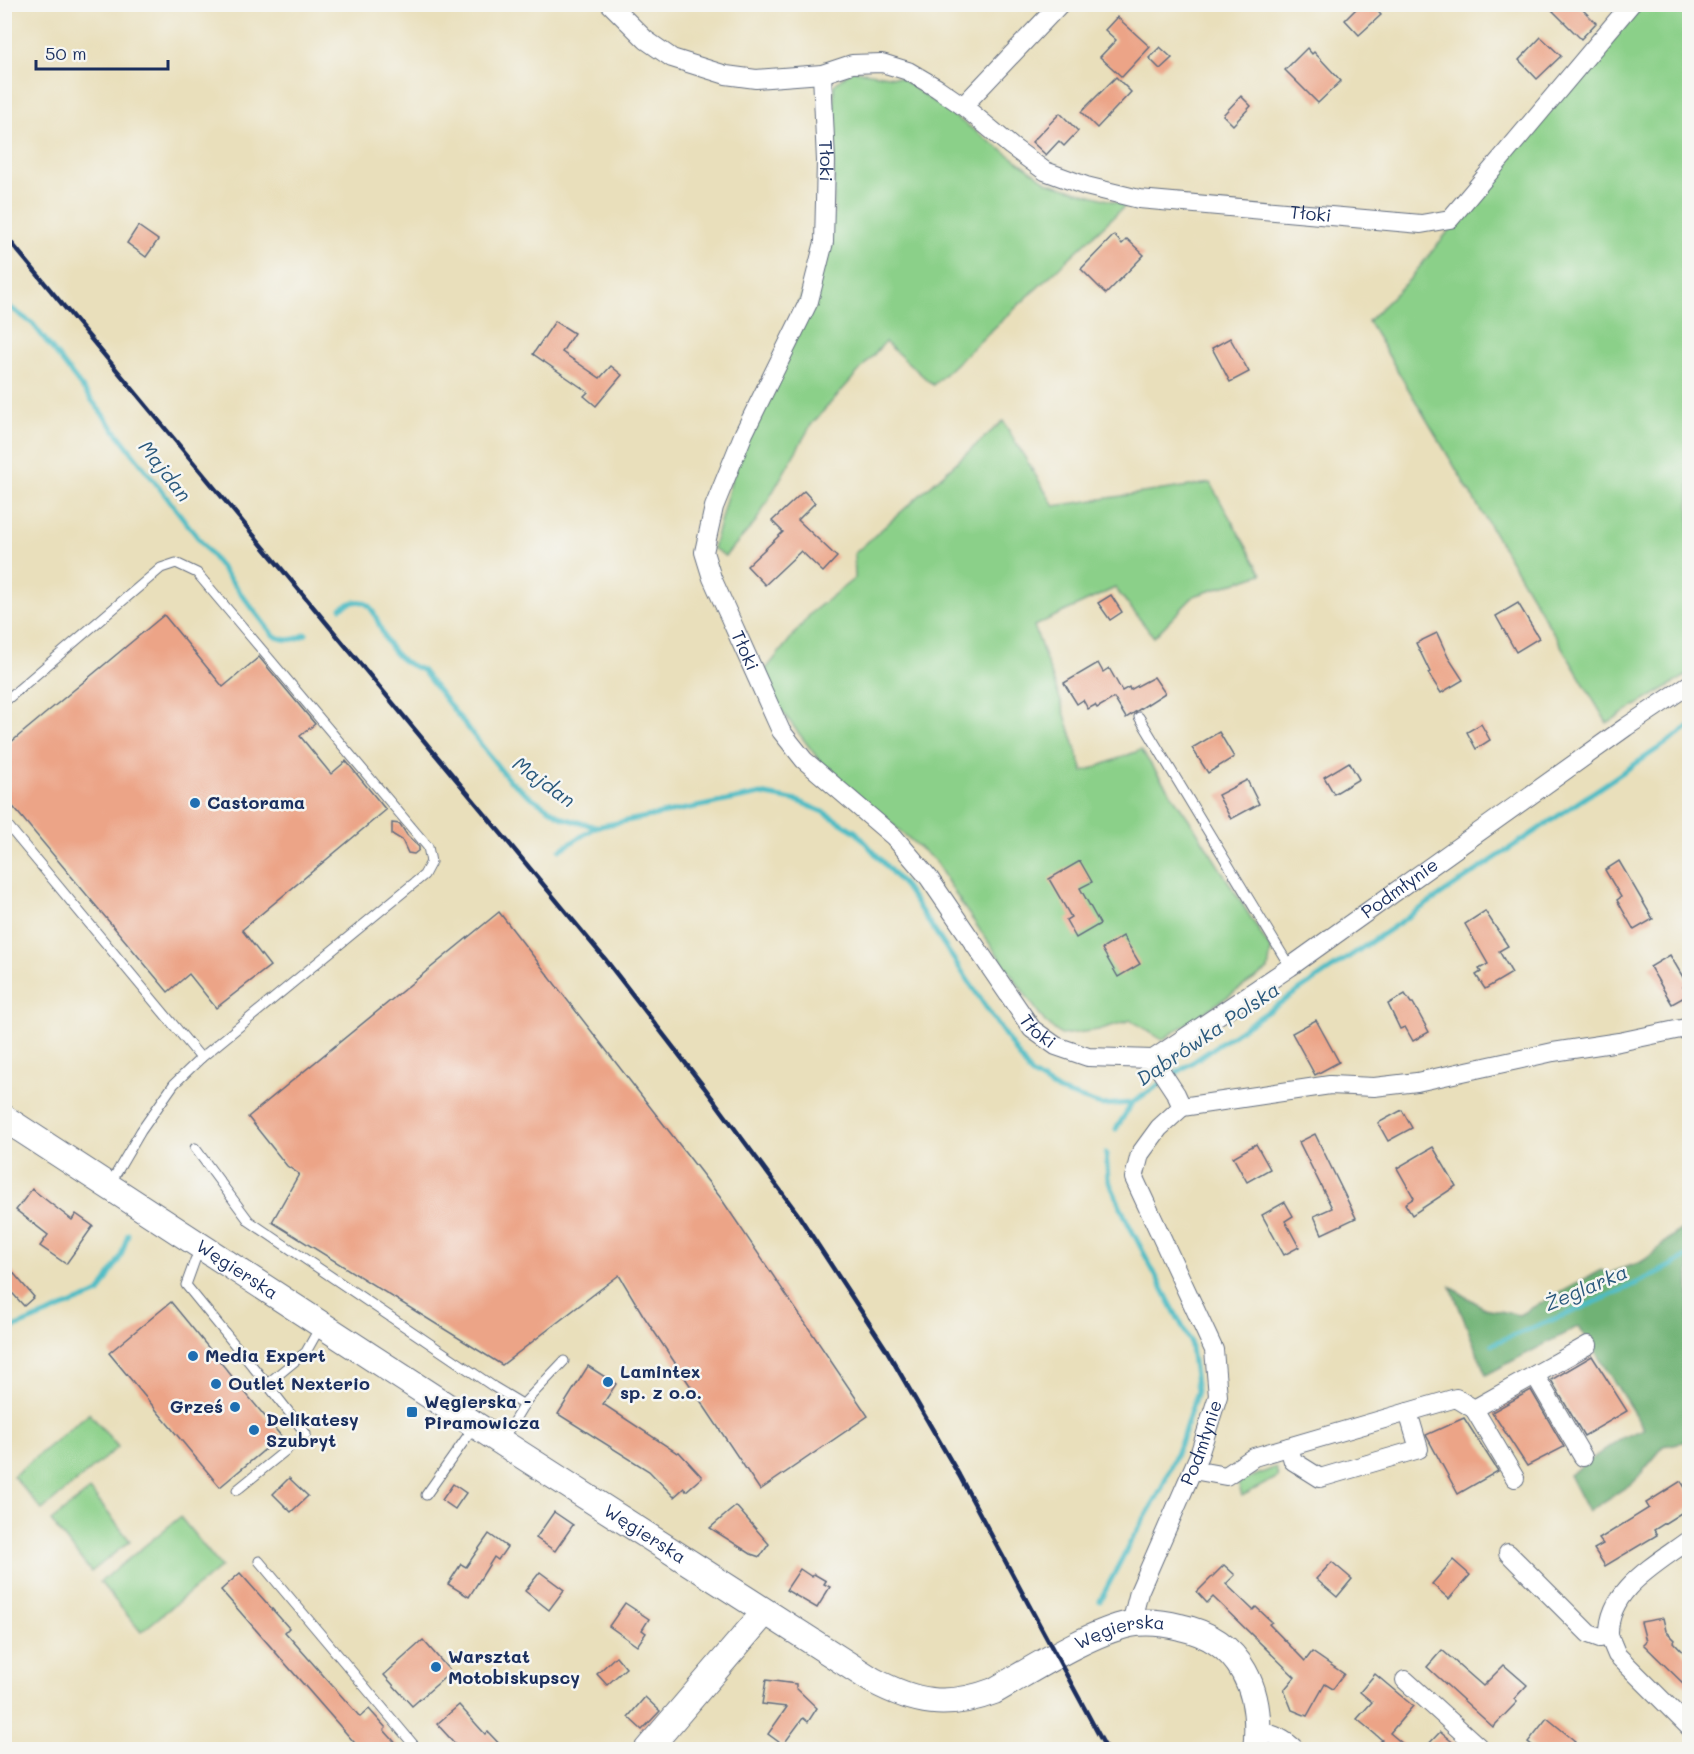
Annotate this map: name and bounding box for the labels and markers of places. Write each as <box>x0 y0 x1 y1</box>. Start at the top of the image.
place label: Castorama <box>207 790 305 814</box>
marker: Castorama <box>188 796 202 810</box>
place label: Media Expert <box>205 1343 326 1367</box>
marker: Media Expert <box>186 1349 200 1363</box>
place label: Lamintex sp. z o.o. <box>620 1359 702 1404</box>
place label: Outlet Nexterio <box>228 1371 370 1395</box>
marker: Lamintex sp. z o.o. <box>601 1375 615 1389</box>
marker: Outlet Nexterio <box>209 1377 223 1391</box>
place label: Węgierska - Piramowicza <box>424 1389 540 1434</box>
place label: Grześ <box>170 1394 223 1418</box>
marker: Grześ <box>228 1400 242 1414</box>
marker: Węgierska - Piramowicza <box>405 1405 419 1419</box>
place label: Delikatesy Szubryt <box>266 1407 359 1452</box>
marker: Delikatesy Szubryt <box>247 1423 261 1437</box>
place label: Warsztat Motobiskupscy <box>448 1644 580 1689</box>
marker: Warsztat Motobiskupscy <box>429 1660 443 1674</box>

